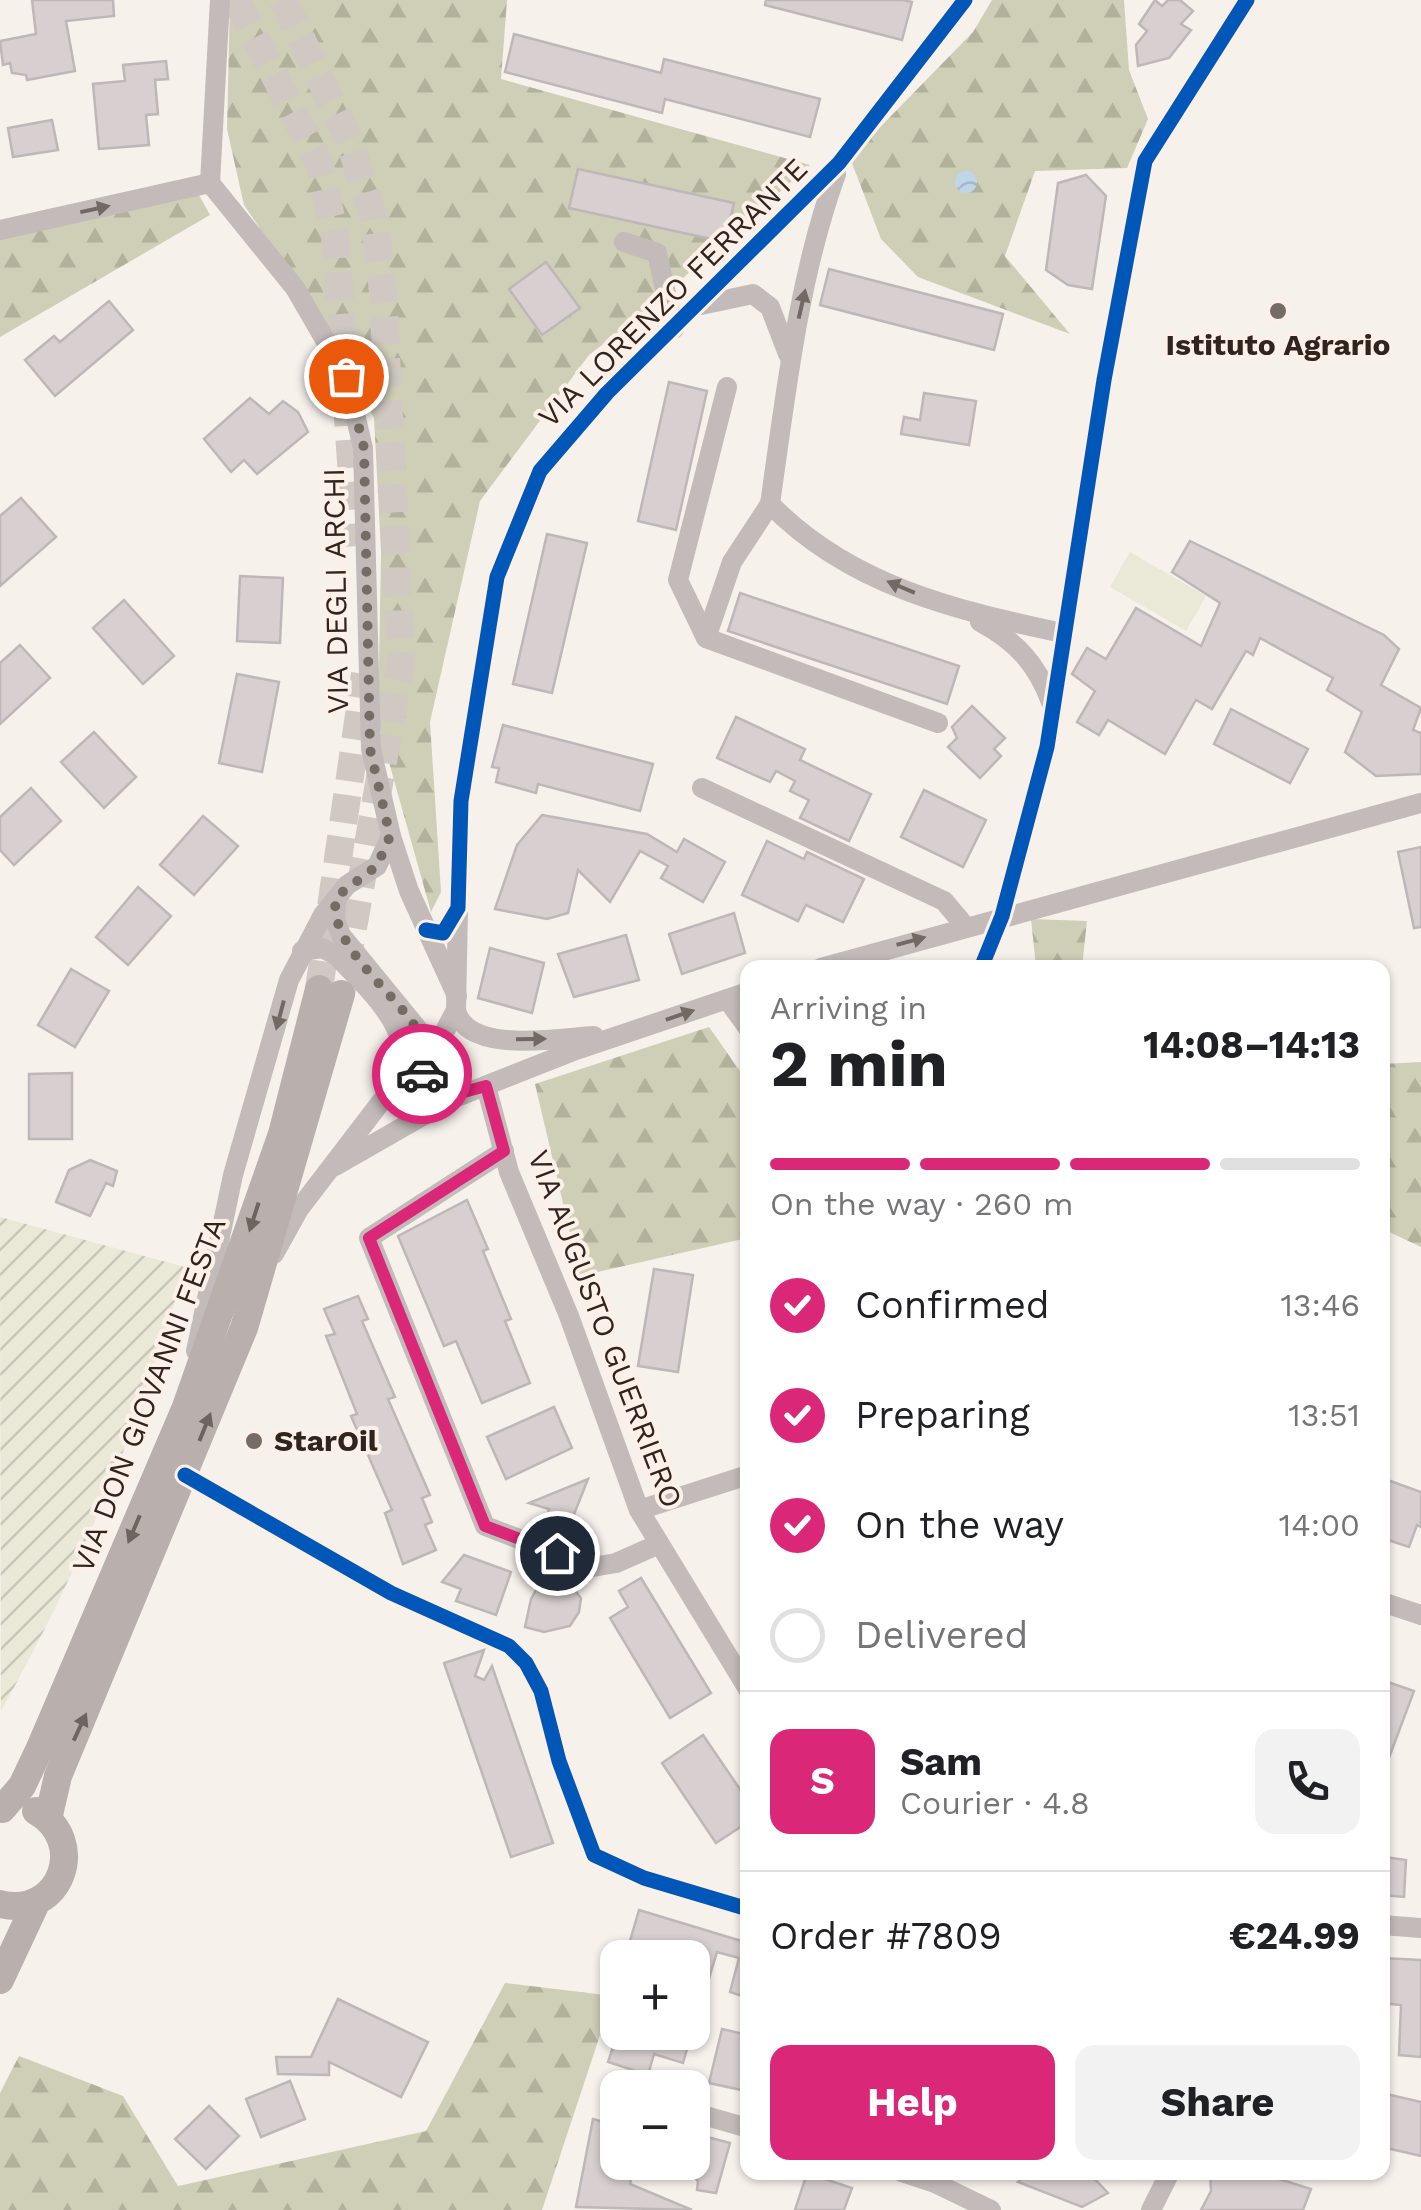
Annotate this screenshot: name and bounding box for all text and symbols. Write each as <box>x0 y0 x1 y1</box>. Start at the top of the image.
street label: VIA LORENZO FERRANTE <box>531 151 814 434</box>
one-way arrow <box>80 200 111 216</box>
one-way arrow <box>795 289 810 320</box>
marker: Istituto Agrario <box>1267 300 1289 322</box>
place label: Istituto Agrario <box>1166 327 1390 362</box>
pin <box>304 334 389 419</box>
icon: bag <box>319 349 374 404</box>
street label: VIA DEGLI ARCHI <box>316 468 355 714</box>
one-way arrow <box>886 579 916 595</box>
one-way arrow <box>896 932 927 948</box>
text: Arriving in <box>770 989 927 1027</box>
one-way arrow <box>271 1000 287 1031</box>
one-way arrow <box>665 1006 695 1021</box>
text: 14:08–14:13 <box>1143 1023 1360 1067</box>
courier <box>372 1024 472 1124</box>
text: 2 min <box>770 1026 948 1102</box>
one-way arrow <box>515 1030 547 1046</box>
icon: car <box>395 1047 450 1102</box>
street label: VIA AUGUSTO GUERRIERO <box>521 1145 690 1512</box>
text: On the way · 260 m <box>770 1185 1074 1223</box>
one-way arrow <box>245 1203 260 1233</box>
street label: VIA DON GIOVANNI FESTA <box>65 1212 233 1577</box>
icon: check <box>770 1278 825 1333</box>
text: Confirmed <box>855 1283 1050 1327</box>
text: 13:46 <box>1280 1286 1360 1324</box>
icon: check <box>770 1388 825 1443</box>
text: Preparing <box>855 1393 1030 1437</box>
text: 13:51 <box>1288 1396 1360 1434</box>
one-way arrow <box>197 1412 213 1442</box>
place label: StarOil <box>274 1423 378 1458</box>
marker: StarOil <box>243 1430 265 1452</box>
icon: check <box>770 1498 825 1553</box>
text: On the way <box>855 1503 1064 1547</box>
text: 14:00 <box>1279 1506 1360 1544</box>
pin <box>515 1511 600 1596</box>
one-way arrow <box>126 1514 142 1544</box>
icon: home <box>530 1526 585 1581</box>
text: Delivered <box>855 1613 1028 1657</box>
one-way arrow <box>71 1712 88 1741</box>
button: phone <box>1255 1729 1360 1834</box>
text: Sam <box>900 1740 982 1784</box>
text: S <box>810 1759 835 1803</box>
text: Courier · 4.8 <box>900 1784 1090 1822</box>
text: Order #7809 <box>770 1914 1002 1958</box>
text: €24.99 <box>1229 1914 1360 1958</box>
map controls <box>600 1940 710 2180</box>
button: + <box>600 1940 710 2050</box>
button: Help <box>770 2045 1055 2160</box>
button: Share <box>1075 2045 1360 2160</box>
button: − <box>600 2070 710 2180</box>

